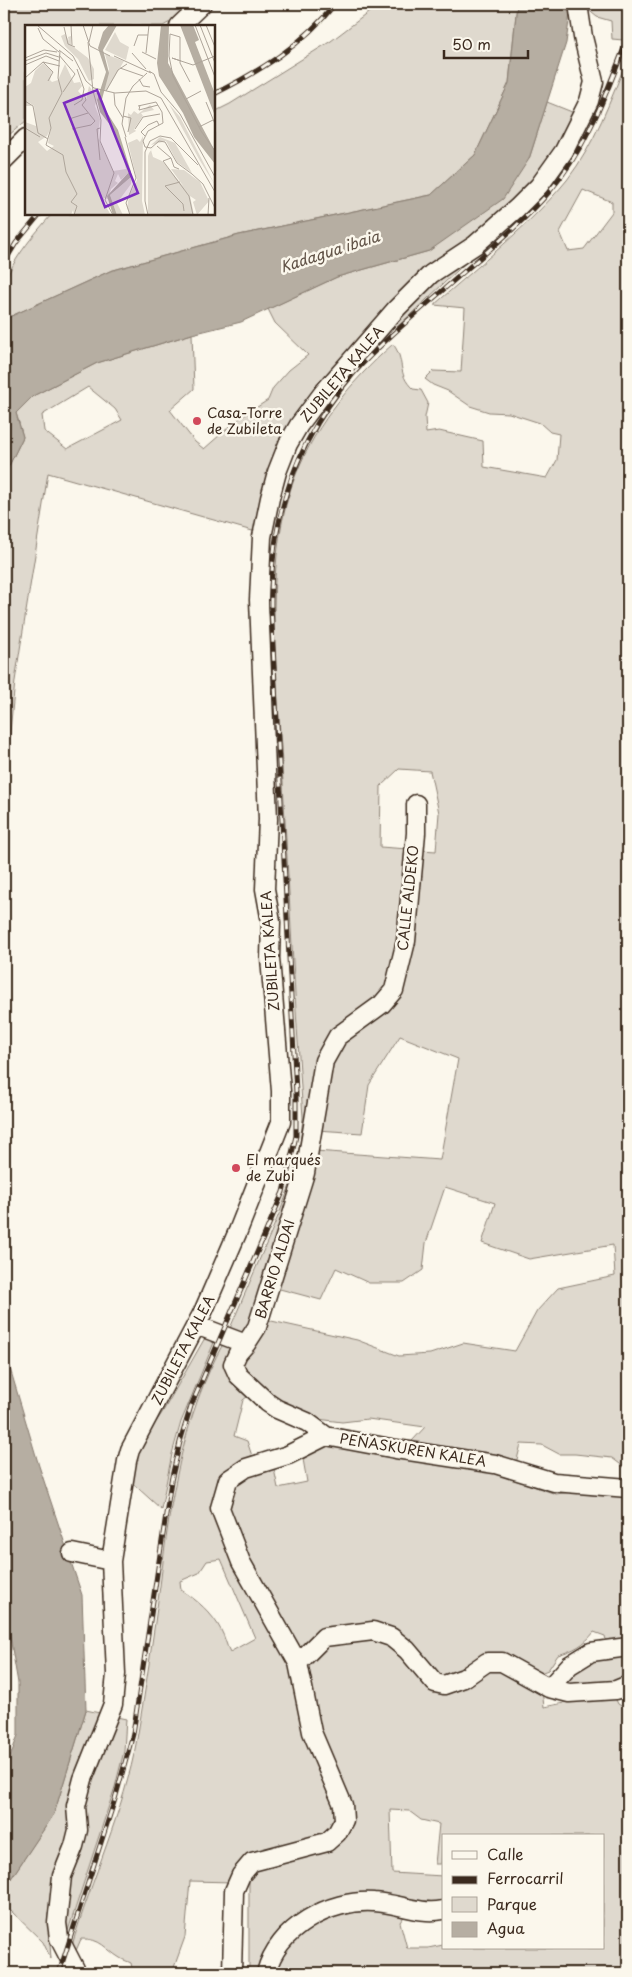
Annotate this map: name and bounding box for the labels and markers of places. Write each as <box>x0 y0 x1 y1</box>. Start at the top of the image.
place label: Casa-Torre de Zubileta <box>207 402 282 439</box>
marker: Casa-Torre de Zubileta <box>191 415 203 427</box>
place label: El marqués de Zubi <box>246 1149 321 1186</box>
marker: El marqués de Zubi <box>230 1162 242 1174</box>

